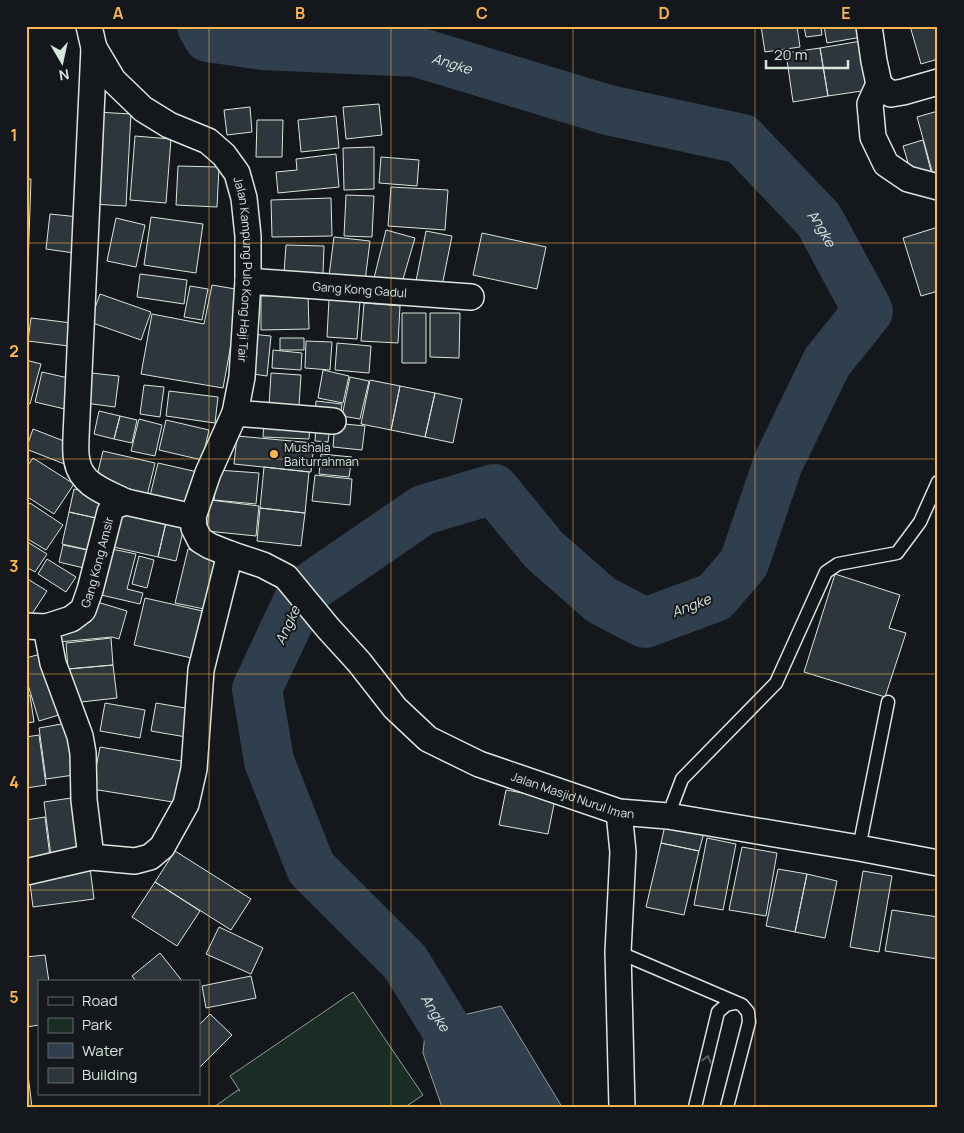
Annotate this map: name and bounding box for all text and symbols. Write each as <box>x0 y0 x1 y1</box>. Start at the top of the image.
text: A <box>113 2 124 24</box>
text: B <box>295 2 305 24</box>
text: C <box>476 2 488 24</box>
text: D <box>658 2 670 24</box>
text: E <box>841 2 851 24</box>
north arrow <box>38 38 88 88</box>
scale bar <box>766 38 849 70</box>
text: 20 m <box>774 44 807 65</box>
water label: Angke <box>430 48 475 78</box>
text: N <box>58 65 71 86</box>
text: 1 <box>10 124 18 146</box>
street label: Jalan Kampung Pulo Kong Haji Tair <box>230 175 257 364</box>
water label: Angke <box>804 205 841 250</box>
street label: Gang Kong Gadul <box>312 277 407 301</box>
text: 2 <box>9 340 19 362</box>
place label: Mushala Baiturrahman <box>284 439 359 470</box>
marker: Mushala Baiturrahman <box>268 448 280 460</box>
street label: Gang Kong Amsir <box>76 514 117 610</box>
text: 3 <box>9 555 19 577</box>
water label: Angke <box>669 589 714 621</box>
water label: Angke <box>270 602 305 647</box>
street label: Jalan Masjid Nurul Iman <box>509 767 635 822</box>
text: 4 <box>9 771 19 793</box>
legend <box>38 980 200 1096</box>
text: 5 <box>9 986 19 1008</box>
text: Road <box>82 990 118 1011</box>
water label: Angke <box>417 990 455 1035</box>
text: Park <box>82 1014 112 1035</box>
text: Water <box>82 1040 124 1061</box>
one-way arrow <box>701 1056 711 1064</box>
text: Building <box>82 1064 137 1085</box>

